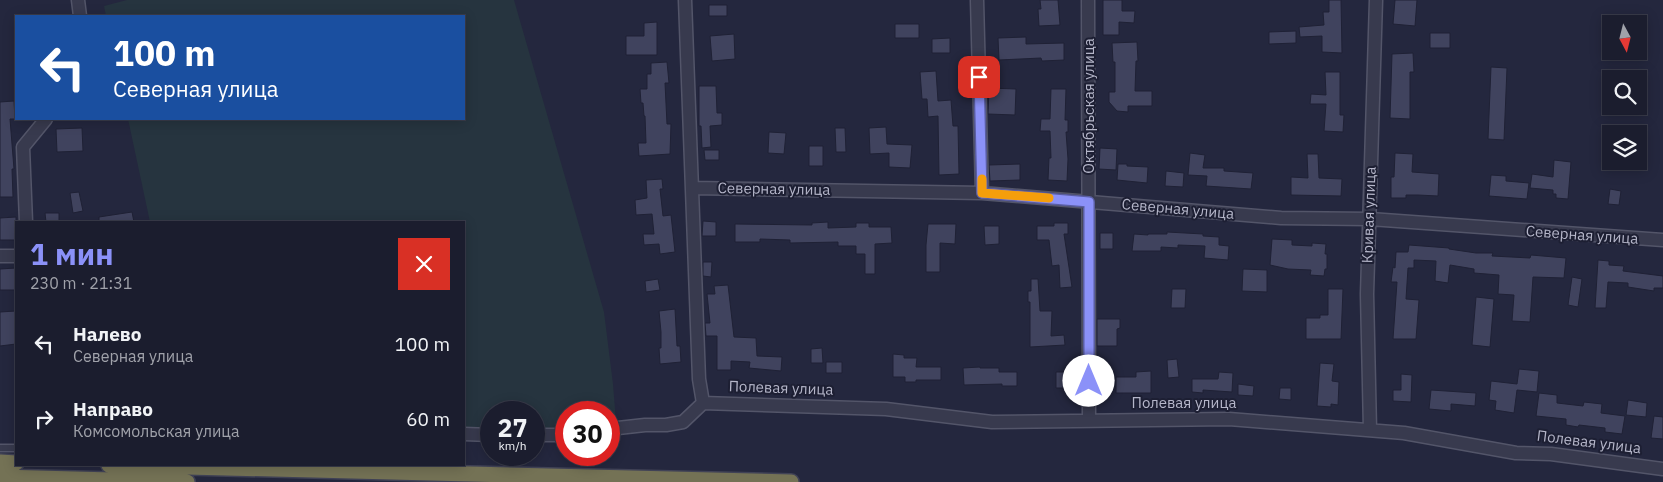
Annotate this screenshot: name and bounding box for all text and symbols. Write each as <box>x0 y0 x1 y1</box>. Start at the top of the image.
north arrow <box>1602 15 1648 60</box>
map controls <box>1602 15 1647 170</box>
text: 100 m <box>113 30 216 76</box>
icon: left <box>30 35 95 100</box>
street label: Октябрьская улица <box>1079 38 1098 174</box>
pin <box>958 56 1000 98</box>
icon: arrive <box>965 63 993 91</box>
button: search <box>1602 70 1647 115</box>
text: Северная улица <box>113 74 278 103</box>
button: layers <box>1602 125 1647 170</box>
street label: Кривая улица <box>1357 166 1380 264</box>
street label: Северная улица <box>717 178 831 199</box>
street label: Северная улица <box>1121 194 1235 223</box>
street label: Северная улица <box>1525 221 1639 248</box>
text: 1 мин <box>30 234 114 273</box>
button: close <box>398 238 450 290</box>
text: 230 m · 21:31 <box>30 273 132 293</box>
text: Налево <box>73 322 142 346</box>
icon: left <box>30 330 58 358</box>
text: 100 m <box>395 332 450 356</box>
text: Северная улица <box>73 346 193 366</box>
position arrow <box>1062 354 1114 406</box>
street label: Полевая улица <box>728 376 834 399</box>
street label: Полевая улица <box>1132 393 1236 412</box>
text: Направо <box>73 397 153 421</box>
speed limit sign: 30 <box>555 401 620 466</box>
icon: right <box>30 405 58 433</box>
text: 60 m <box>406 407 450 431</box>
text: 27 <box>497 411 528 444</box>
text: Комсомольская улица <box>73 421 239 441</box>
street label: Полевая улица <box>1536 426 1642 457</box>
text: km/h <box>498 438 527 453</box>

